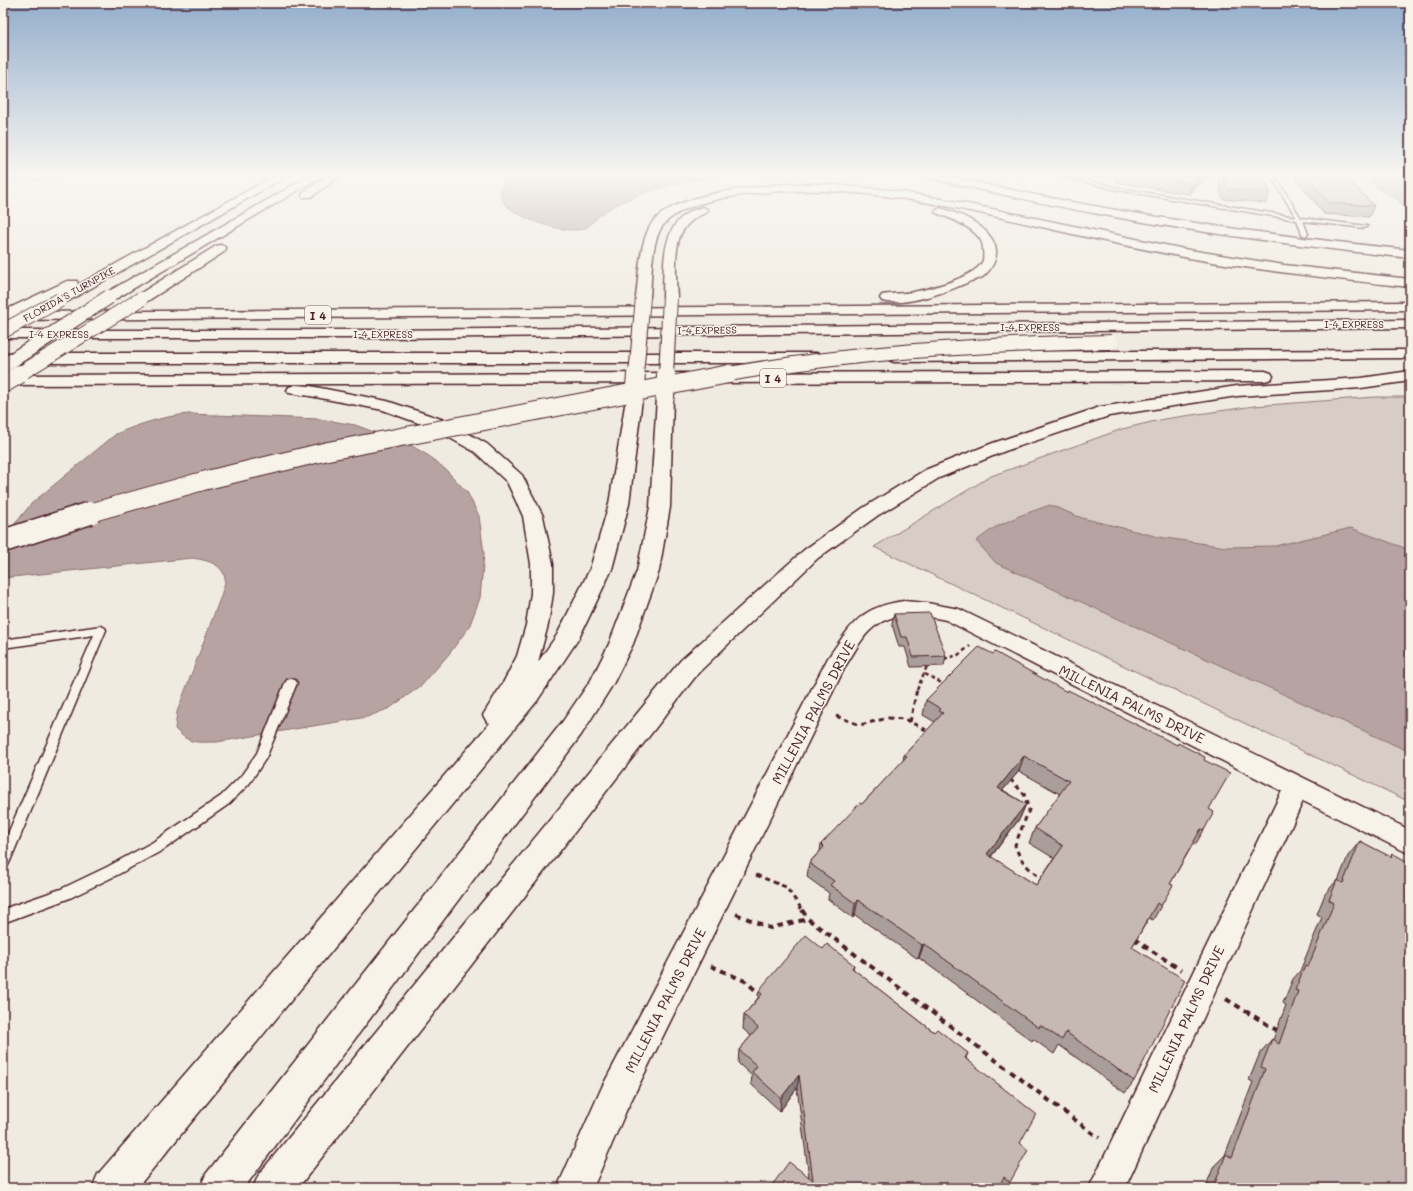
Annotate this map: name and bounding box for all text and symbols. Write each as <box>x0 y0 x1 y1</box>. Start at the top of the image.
street label: FLORIDA'S TURNPIKE <box>21 263 118 325</box>
road number: I 4 <box>305 306 331 324</box>
street label: I-4 EXPRESS <box>1324 317 1384 331</box>
street label: I-4 EXPRESS <box>1000 320 1060 334</box>
street label: I-4 EXPRESS <box>677 322 737 338</box>
street label: I-4 EXPRESS <box>29 327 89 341</box>
street label: I-4 EXPRESS <box>353 327 413 341</box>
road number: I 4 <box>760 369 786 387</box>
street label: MILLENIA PALMS DRIVE <box>767 637 859 787</box>
street label: MILLENIA PALMS DRIVE <box>1056 660 1208 748</box>
street label: MILLENIA PALMS DRIVE <box>620 924 710 1076</box>
street label: MILLENIA PALMS DRIVE <box>1143 942 1229 1096</box>

